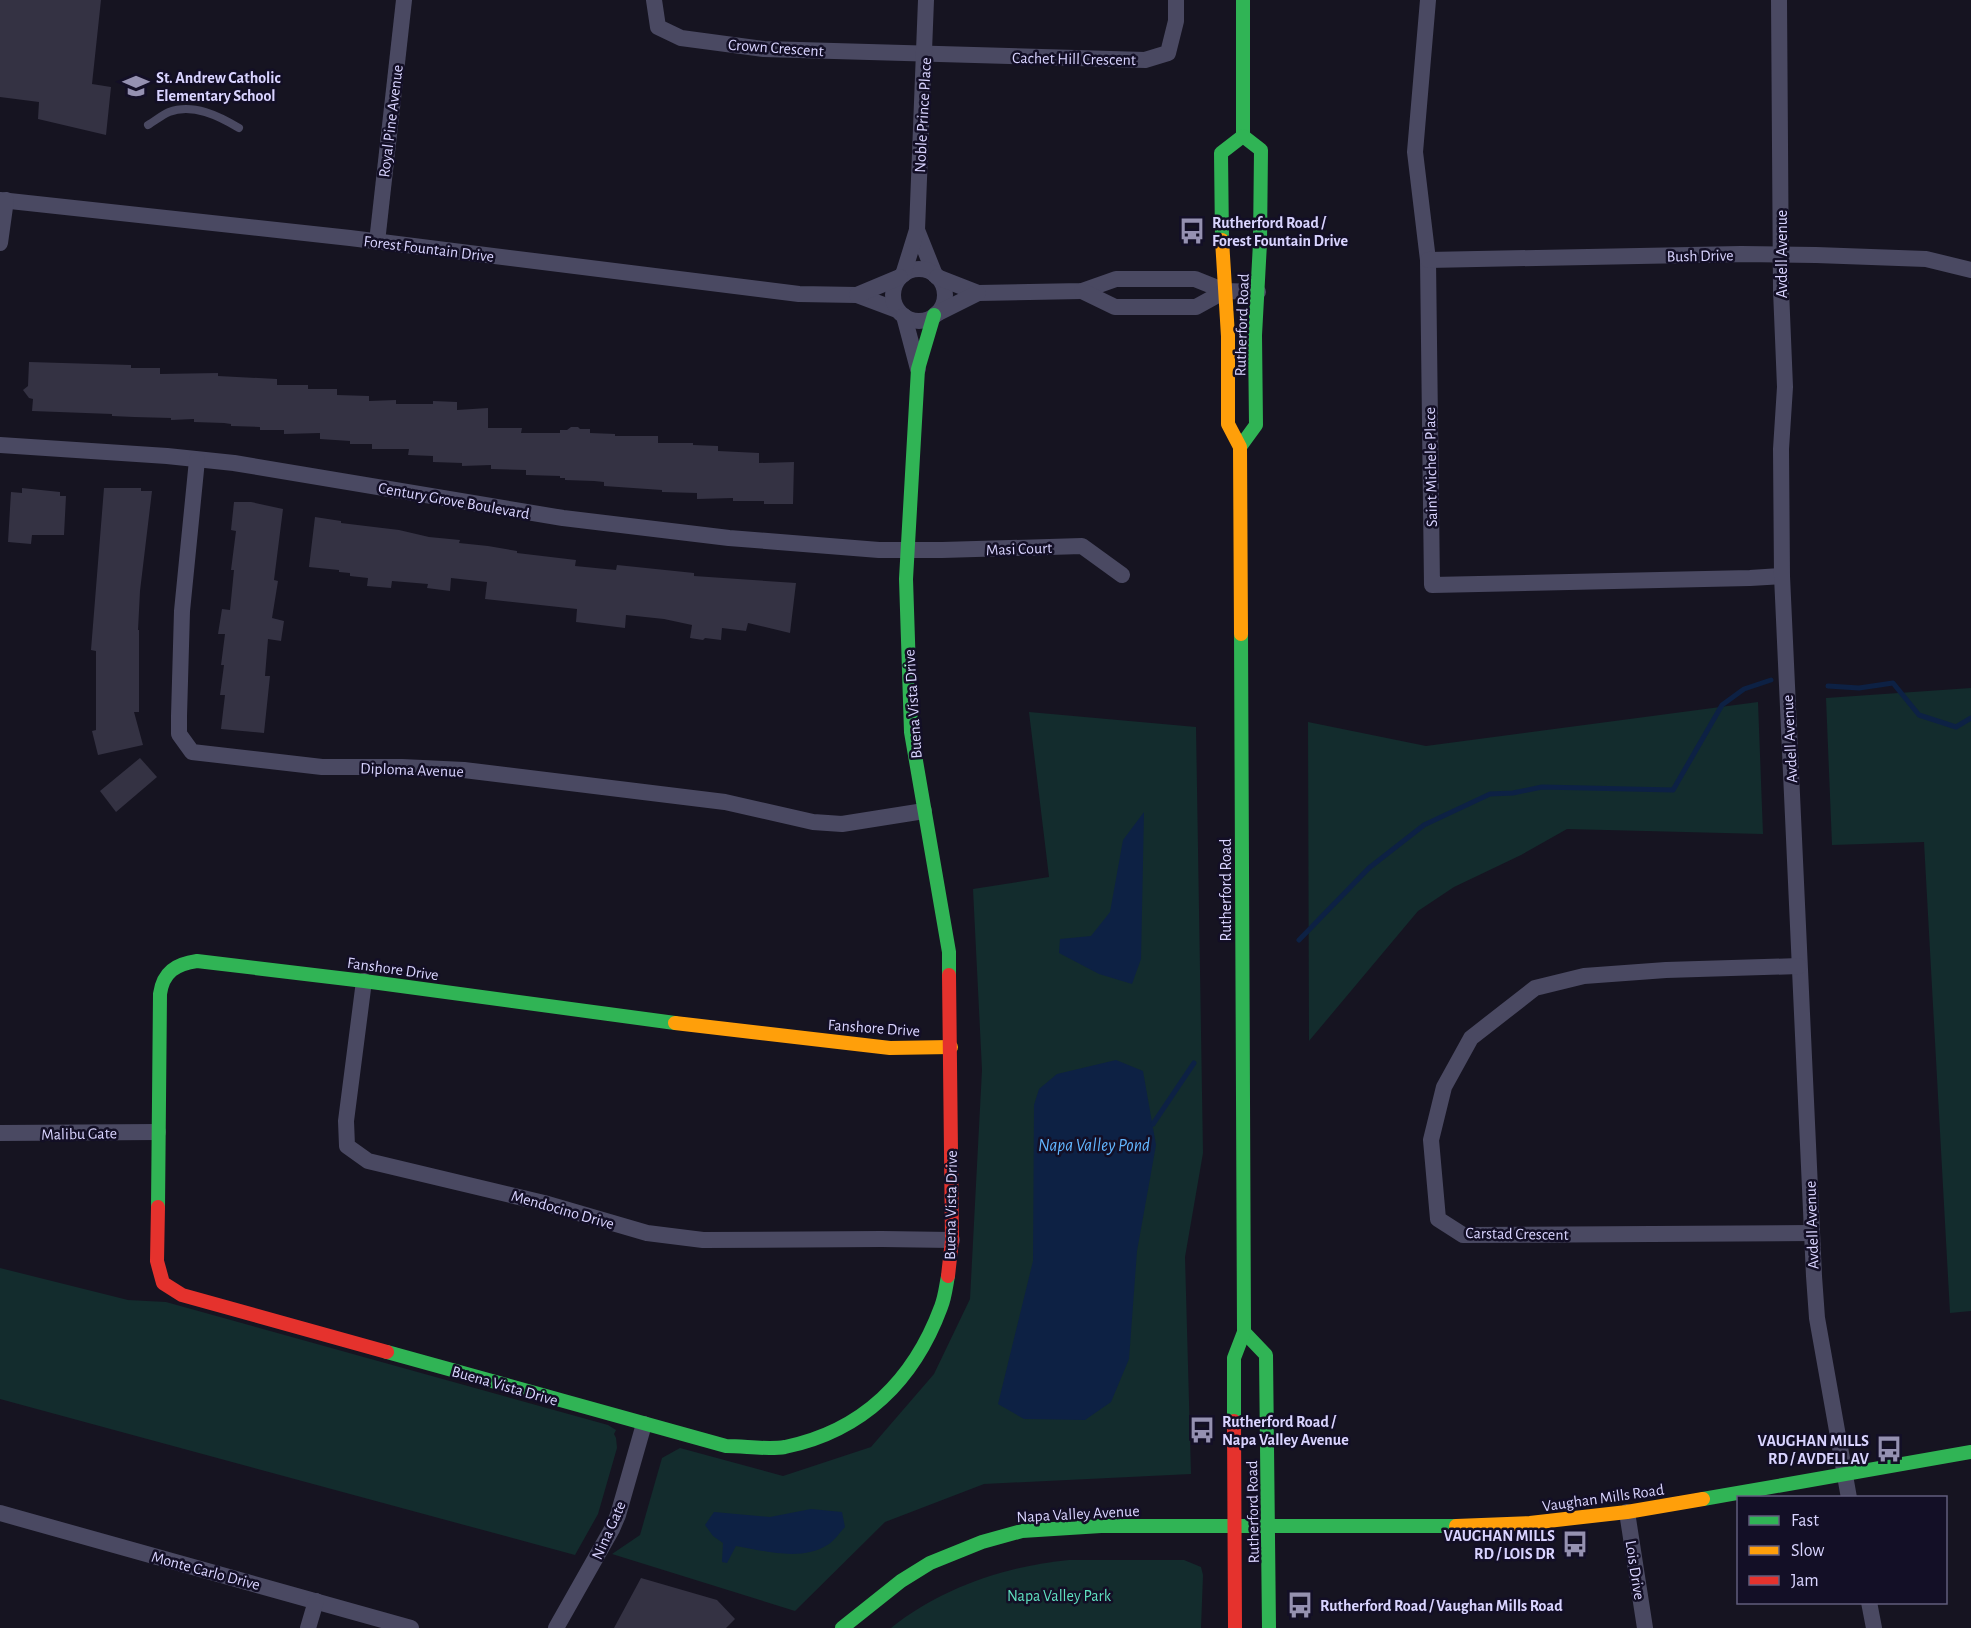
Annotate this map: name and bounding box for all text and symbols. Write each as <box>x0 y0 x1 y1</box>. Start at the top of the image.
street label: Crown Crescent <box>728 37 824 59</box>
street label: Cachet Hill Crescent <box>1012 50 1136 68</box>
street label: Noble Prince Place <box>912 57 934 173</box>
street label: Royal Pine Avenue <box>376 64 407 179</box>
place label: St. Andrew Catholic Elementary School <box>156 70 281 105</box>
school or university icon: St. Andrew Catholic Elementary School <box>121 71 151 101</box>
street label: Avdell Avenue <box>1774 210 1790 298</box>
place label: Rutherford Road / Forest Fountain Drive <box>1212 215 1349 249</box>
bus stop icon: Rutherford Road / Forest Fountain Drive <box>1177 216 1207 246</box>
street label: Forest Fountain Drive <box>363 233 495 265</box>
street label: Bush Drive <box>1666 247 1734 265</box>
street label: Rutherford Road <box>1232 273 1252 377</box>
street label: Saint Michele Place <box>1422 407 1440 527</box>
street label: Century Grove Boulevard <box>377 480 531 523</box>
street label: Masi Court <box>986 540 1053 558</box>
street label: Buena Vista Drive <box>901 649 925 759</box>
street label: Avdell Avenue <box>1780 694 1800 783</box>
street label: Diploma Avenue <box>360 760 464 780</box>
street label: Rutherford Road <box>1218 839 1234 941</box>
street label: Fanshore Drive <box>346 955 440 983</box>
street label: Fanshore Drive <box>827 1017 921 1039</box>
street label: Malibu Gate <box>41 1125 117 1143</box>
water label: Napa Valley Pond <box>1038 1137 1150 1155</box>
street label: Buena Vista Drive <box>942 1150 960 1260</box>
street label: Avdell Avenue <box>1802 1181 1822 1269</box>
street label: Mendocino Drive <box>509 1188 616 1232</box>
street label: Carstad Crescent <box>1465 1225 1569 1243</box>
street label: Buena Vista Drive <box>450 1363 560 1409</box>
place label: Rutherford Road / Napa Valley Avenue <box>1222 1414 1349 1449</box>
bus stop icon: Rutherford Road / Napa Valley Avenue <box>1187 1415 1217 1445</box>
place label: VAUGHAN MILLS RD / AVDELL AV <box>1758 1433 1870 1467</box>
bus stop icon: VAUGHAN MILLS RD / AVDELL AV <box>1874 1434 1904 1464</box>
street label: Rutherford Road <box>1244 1460 1262 1564</box>
street label: Vaughan Mills Road <box>1541 1482 1665 1514</box>
legend <box>1737 1496 1947 1604</box>
street label: Nina Gate <box>589 1499 629 1562</box>
street label: Napa Valley Avenue <box>1016 1503 1140 1526</box>
text: Fast <box>1791 1512 1819 1530</box>
place label: VAUGHAN MILLS RD / LOIS DR <box>1444 1528 1556 1562</box>
bus stop icon: VAUGHAN MILLS RD / LOIS DR <box>1560 1529 1590 1559</box>
street label: Lois Drive <box>1622 1539 1648 1601</box>
text: Slow <box>1791 1542 1824 1560</box>
street label: Monte Carlo Drive <box>150 1549 262 1593</box>
text: Jam <box>1791 1572 1819 1590</box>
park label: Napa Valley Park <box>1007 1588 1112 1605</box>
bus stop icon: Rutherford Road / Vaughan Mills Road <box>1285 1590 1315 1620</box>
place label: Rutherford Road / Vaughan Mills Road <box>1320 1598 1563 1614</box>

